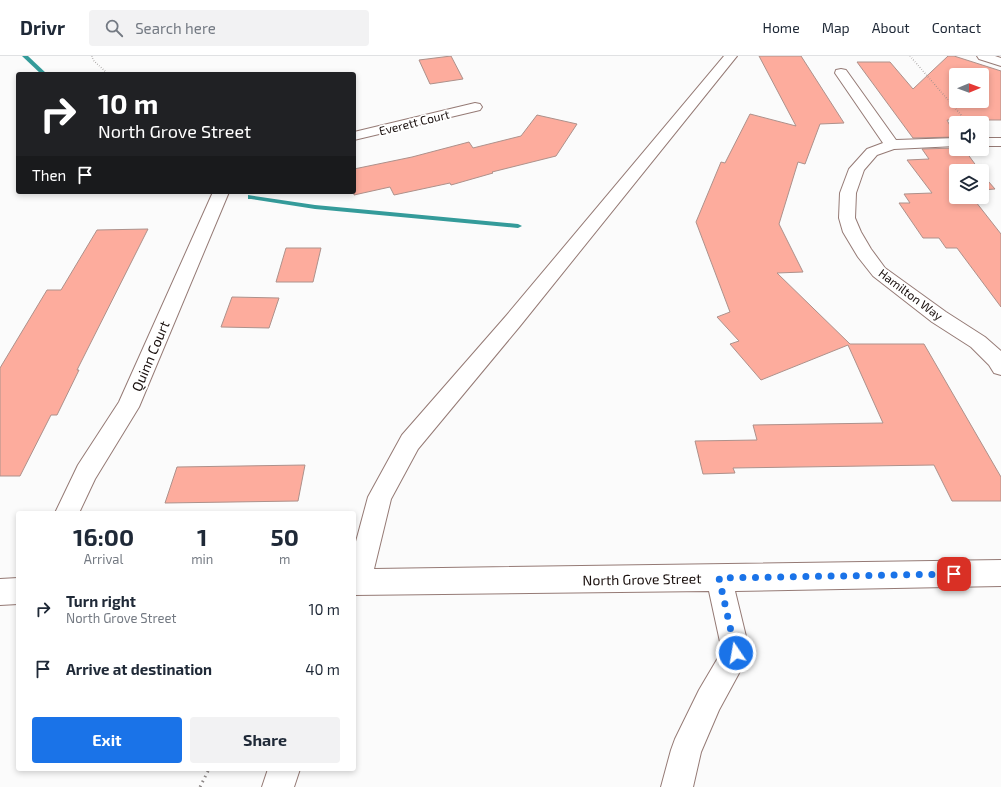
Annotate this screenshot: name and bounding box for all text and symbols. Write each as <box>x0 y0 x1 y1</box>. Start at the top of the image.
search box <box>89 10 369 46</box>
text: Drivr <box>20 16 65 39</box>
icon: search <box>103 17 125 39</box>
text: Search here <box>135 19 216 37</box>
text: Home <box>763 19 800 36</box>
text: Map <box>822 19 850 36</box>
text: About <box>872 19 910 36</box>
text: Contact <box>932 19 981 36</box>
north arrow <box>949 68 989 108</box>
map controls <box>949 68 989 204</box>
text: 10 m <box>98 86 158 120</box>
icon: right <box>32 88 84 140</box>
street label: Everett Court <box>377 106 451 138</box>
button: sound <box>949 116 989 156</box>
text: North Grove Street <box>98 120 251 142</box>
icon: arrive <box>74 164 96 186</box>
button: layers <box>949 164 989 204</box>
text: Then <box>32 166 66 184</box>
street label: Hamilton Way <box>876 265 946 323</box>
street label: Quinn Court <box>128 318 172 394</box>
text: 16:00 <box>73 522 134 551</box>
text: 1 <box>197 522 207 551</box>
text: 50 <box>270 522 299 551</box>
text: Arrival <box>84 551 123 567</box>
text: min <box>191 551 213 567</box>
text: m <box>279 551 290 567</box>
pin <box>937 557 971 591</box>
icon: arrive <box>943 563 965 585</box>
street label: North Grove Street <box>582 569 702 589</box>
text: Turn right <box>66 592 136 610</box>
icon: right <box>32 598 54 620</box>
text: 10 m <box>308 600 340 618</box>
text: North Grove Street <box>66 610 177 626</box>
position arrow <box>715 632 757 674</box>
icon: arrive <box>32 658 54 680</box>
text: Arrive at destination <box>66 660 212 678</box>
text: 40 m <box>305 660 340 678</box>
button: Exit <box>32 717 182 763</box>
button: Share <box>190 717 340 763</box>

